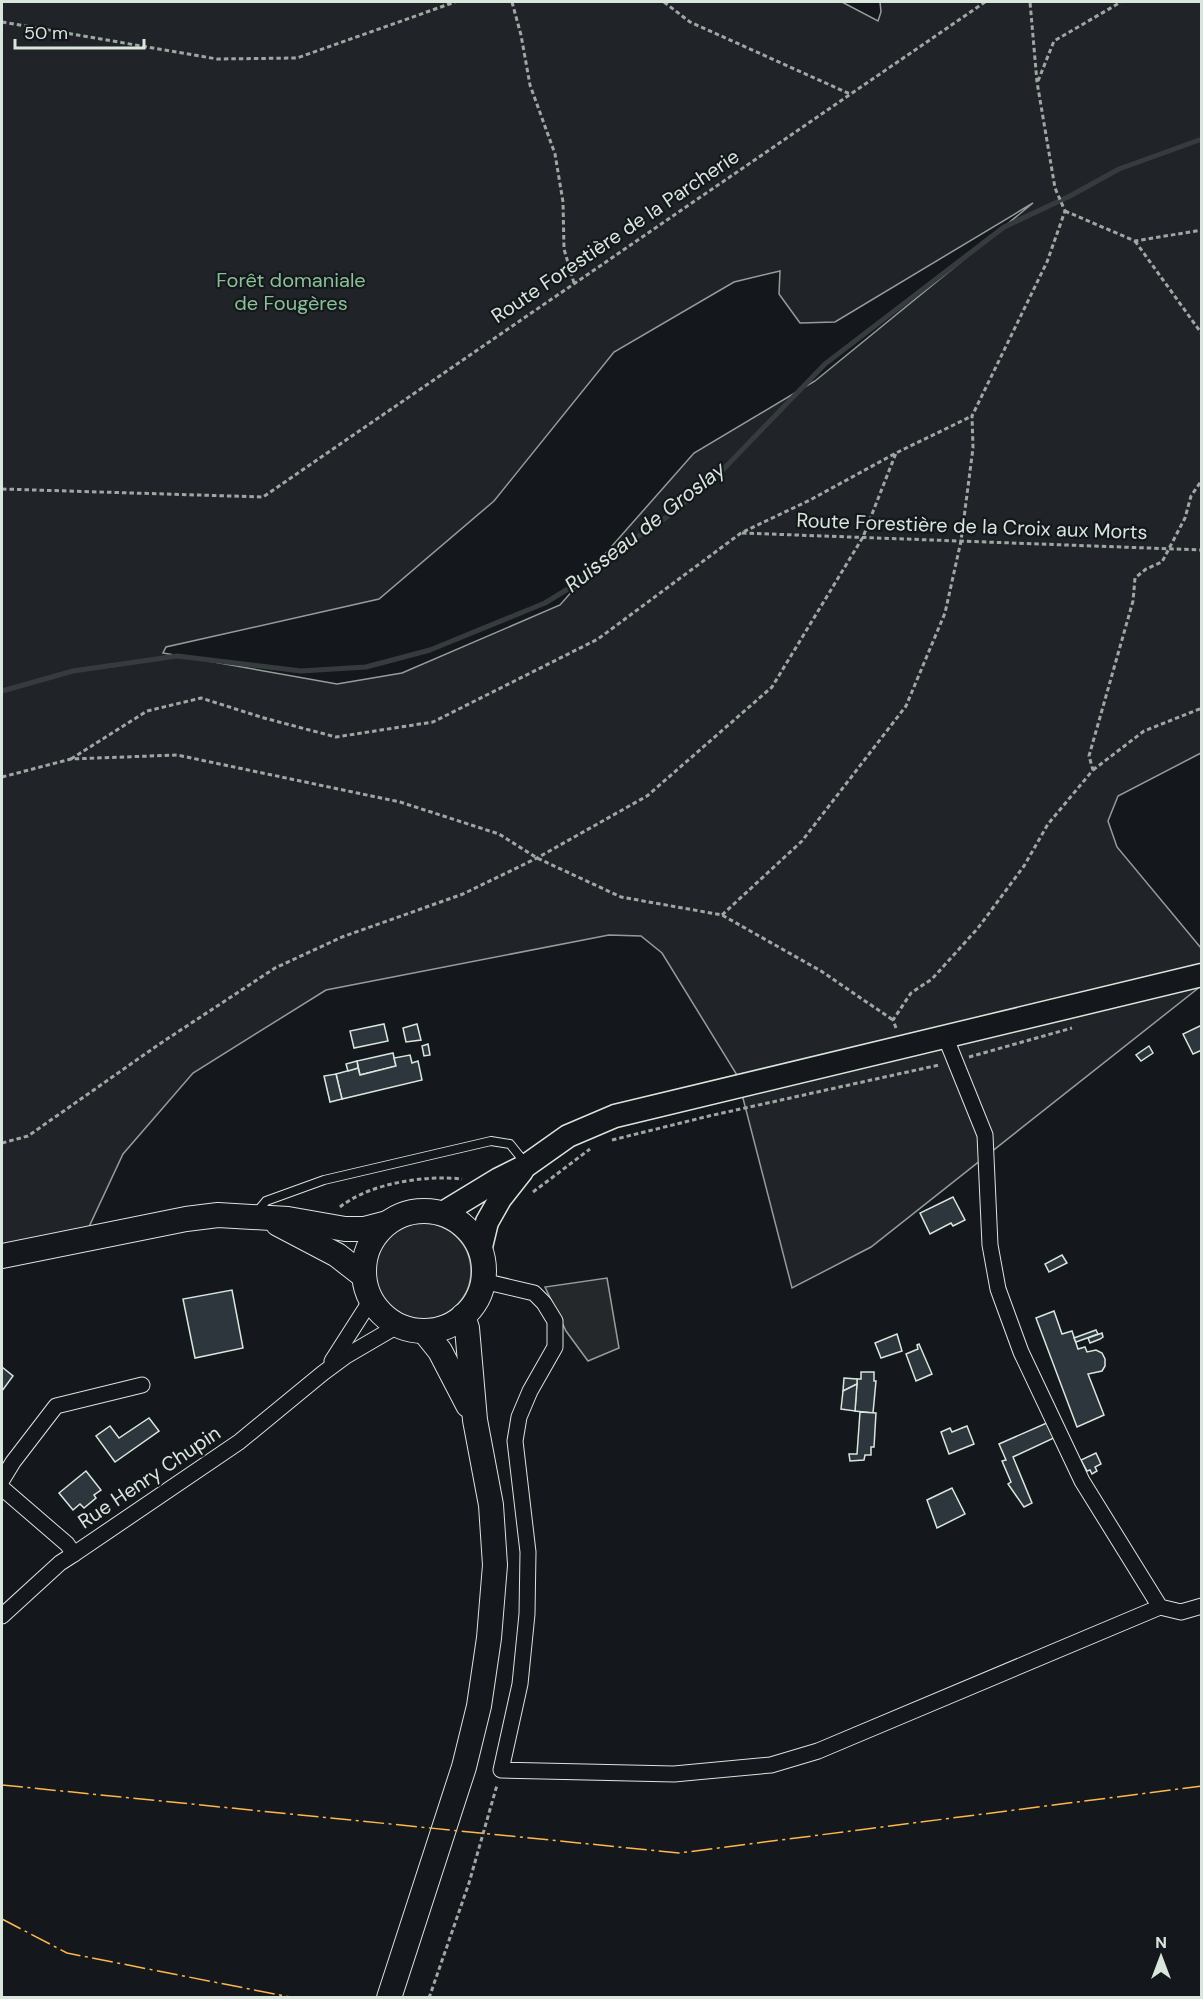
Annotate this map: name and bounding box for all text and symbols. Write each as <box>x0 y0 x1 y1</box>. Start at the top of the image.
scale bar <box>15 12 144 50</box>
text: 50 m <box>24 21 68 45</box>
street label: Route Forestière de la Parcherie <box>486 143 744 329</box>
park label: Forêt domaniale de Fougères <box>216 267 366 316</box>
water label: Ruisseau de Groslay <box>559 455 732 599</box>
street label: Route Forestière de la Croix aux Morts <box>796 507 1148 545</box>
street label: Rue Henry Chupin <box>73 1420 225 1534</box>
north arrow <box>1131 1927 1191 1987</box>
text: N <box>1155 1932 1167 1953</box>

